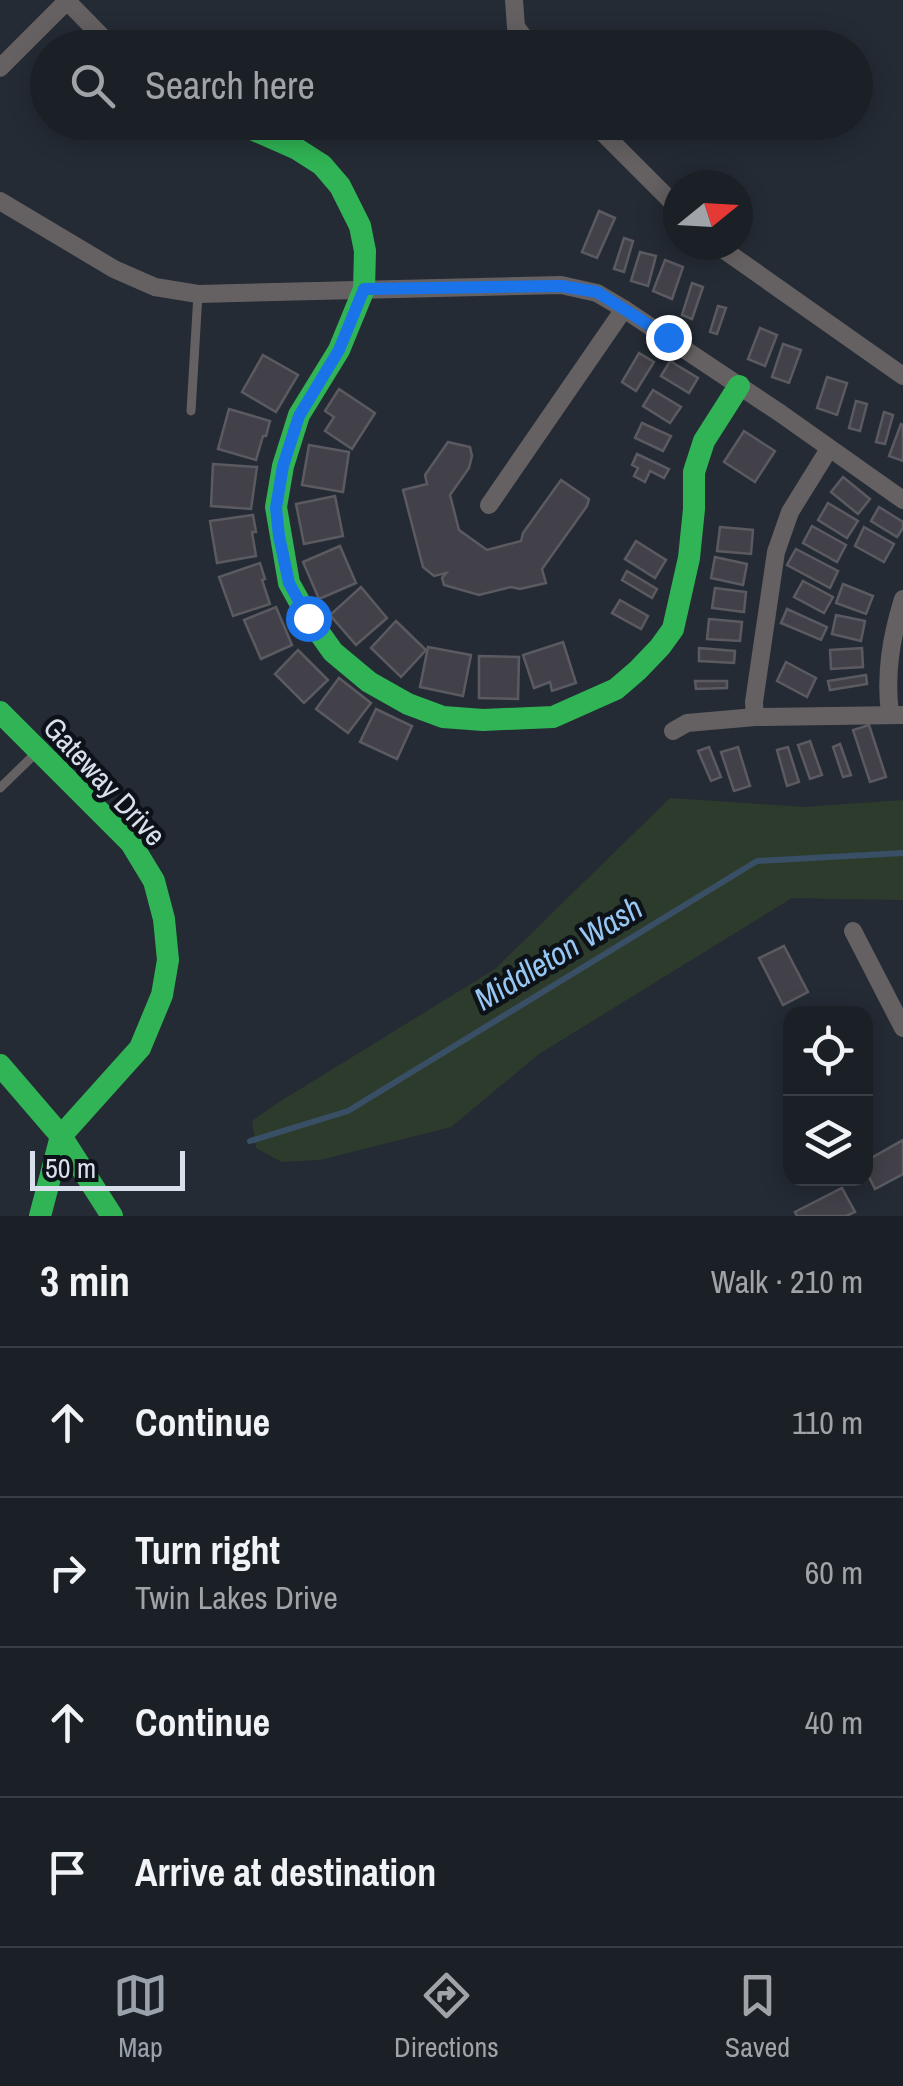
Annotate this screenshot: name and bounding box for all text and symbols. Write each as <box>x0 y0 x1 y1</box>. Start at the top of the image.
search box <box>30 30 873 140</box>
icon: search <box>65 58 120 113</box>
text: Search here <box>145 60 315 111</box>
north arrow <box>663 170 753 260</box>
route end <box>646 315 692 361</box>
route start <box>286 596 332 642</box>
street label: Gateway Drive <box>35 708 175 854</box>
water label: Middleton Wash <box>466 886 650 1020</box>
map controls <box>783 1006 873 1186</box>
button: locate <box>783 1006 873 1096</box>
button: layers <box>783 1096 873 1186</box>
scale bar <box>30 1146 185 1190</box>
text: 50 m <box>45 1149 96 1187</box>
text: 3 min <box>40 1253 130 1309</box>
text: Walk · 210 m <box>711 1260 863 1303</box>
icon: ahead <box>40 1395 95 1450</box>
text: Continue <box>135 1397 270 1448</box>
text: 110 m <box>792 1401 863 1444</box>
text: Turn right <box>135 1525 280 1576</box>
icon: right <box>40 1545 95 1600</box>
text: 60 m <box>805 1551 863 1594</box>
text: Twin Lakes Drive <box>135 1576 338 1619</box>
icon: ahead <box>40 1695 95 1750</box>
text: Continue <box>135 1697 270 1748</box>
text: 40 m <box>805 1701 863 1744</box>
icon: arrive <box>40 1845 95 1900</box>
text: Arrive at destination <box>135 1847 436 1898</box>
tab: Map <box>113 1968 168 2066</box>
tab: Directions <box>394 1968 499 2066</box>
tab: Saved <box>725 1968 790 2066</box>

